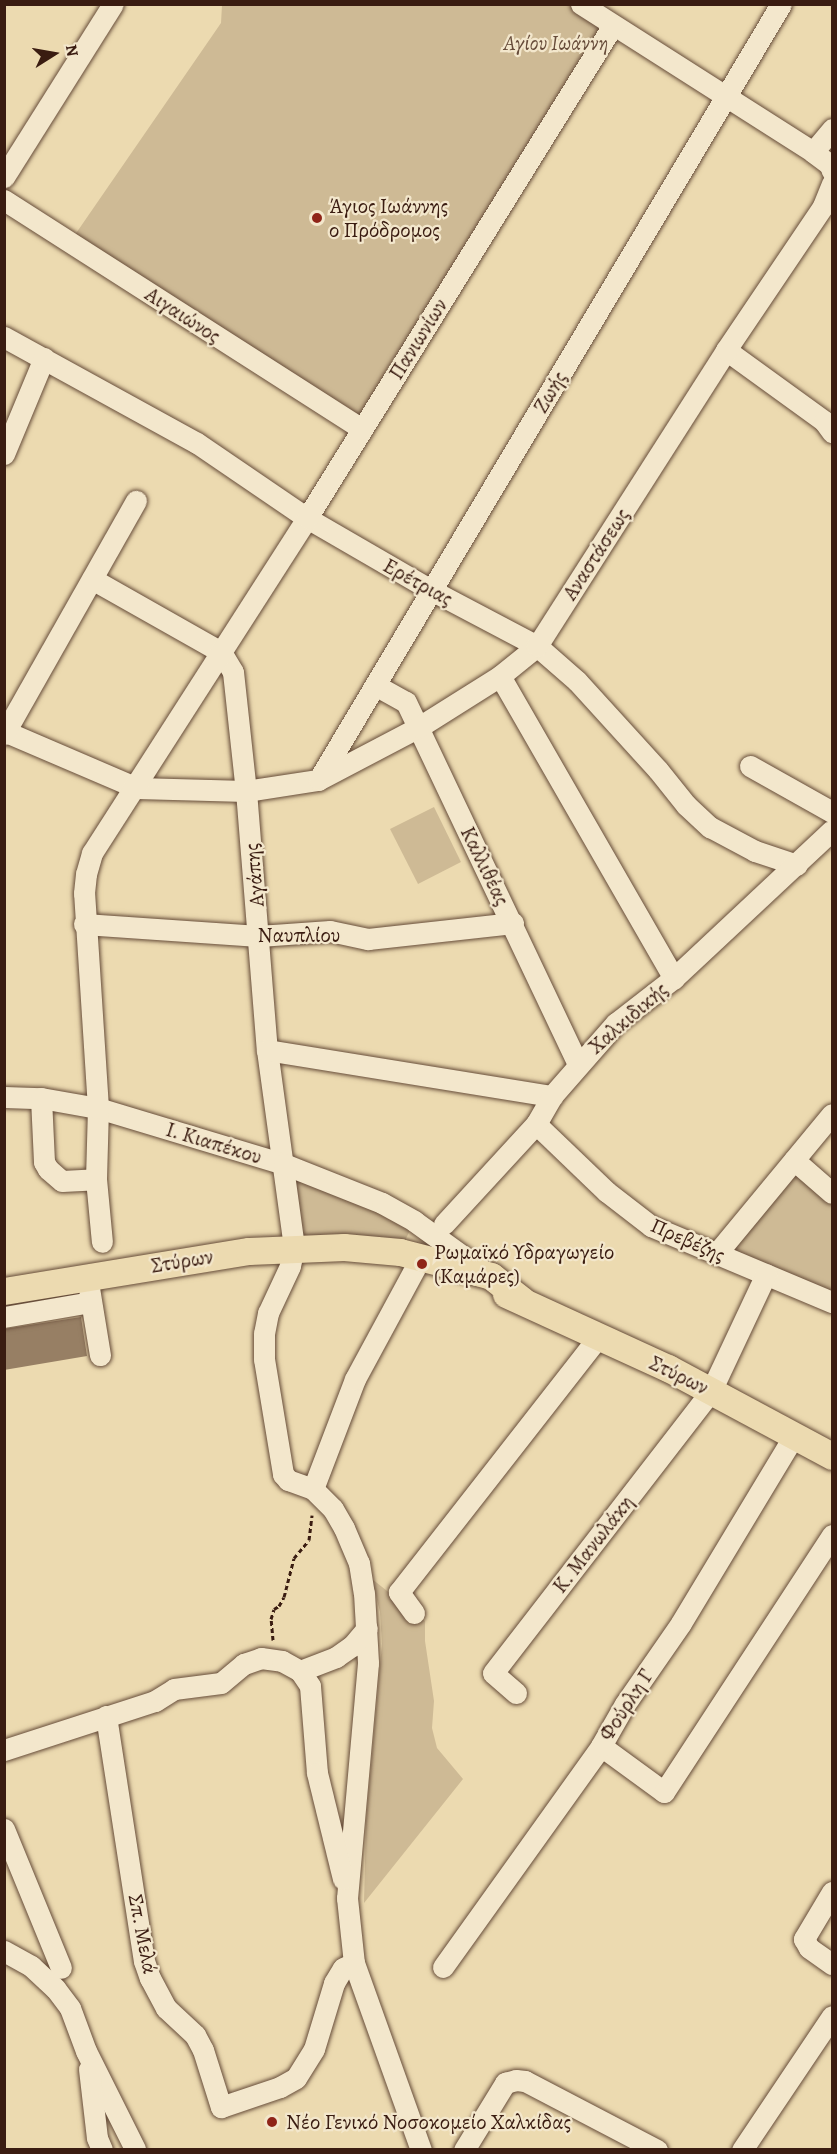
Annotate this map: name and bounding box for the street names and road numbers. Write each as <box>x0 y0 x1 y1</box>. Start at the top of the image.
street label: Αιγαιώνος <box>141 281 225 349</box>
street label: Πανιωνίων <box>383 294 453 384</box>
street label: Ζωής <box>528 367 572 417</box>
street label: Αναστάσεως <box>557 503 635 605</box>
street label: Ερέτριας <box>379 553 457 611</box>
street label: Καλλιθέας <box>455 822 515 910</box>
street label: Αγάπης <box>239 842 269 908</box>
street label: Ναυπλίου <box>258 922 340 948</box>
street label: Χαλκιδικής <box>583 977 673 1059</box>
street label: Ι. Κιαπέκου <box>163 1116 265 1170</box>
street label: Πρεβέζης <box>647 1212 729 1268</box>
street label: Στύρων <box>149 1244 215 1278</box>
street label: Στύρων <box>645 1350 713 1400</box>
street label: Κ. Μανωλάκη <box>547 1490 639 1598</box>
street label: Φούρλη Γ <box>594 1665 658 1745</box>
street label: Σπ. Μελά <box>123 1892 163 1976</box>

